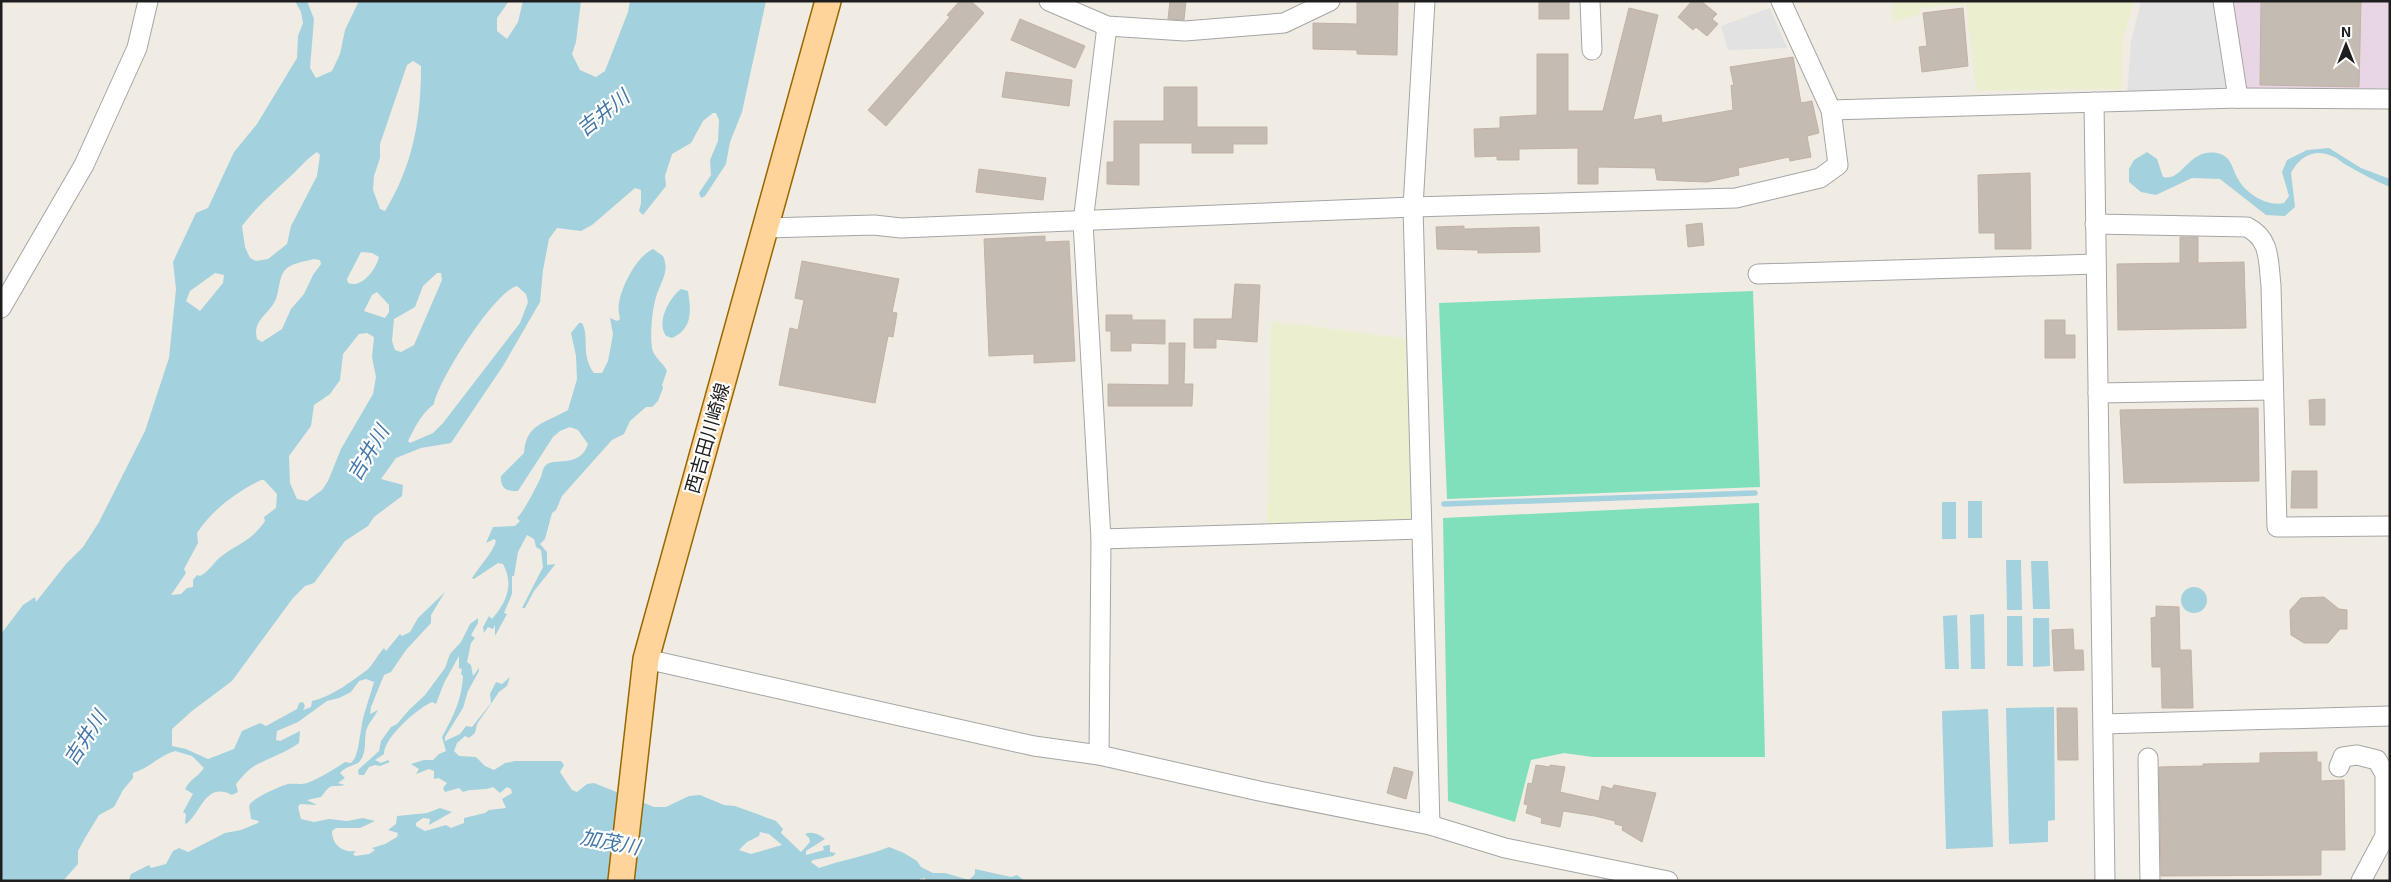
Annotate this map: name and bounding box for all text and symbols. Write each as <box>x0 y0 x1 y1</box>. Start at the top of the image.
north arrow <box>2321 20 2371 70</box>
text: N <box>2341 23 2351 40</box>
water label: 吉井川 <box>572 83 635 140</box>
street label: 西吉田川崎線 <box>680 380 733 496</box>
water label: 吉井川 <box>341 419 394 484</box>
water label: 吉井川 <box>58 704 112 769</box>
water label: 加茂川 <box>578 824 644 859</box>

